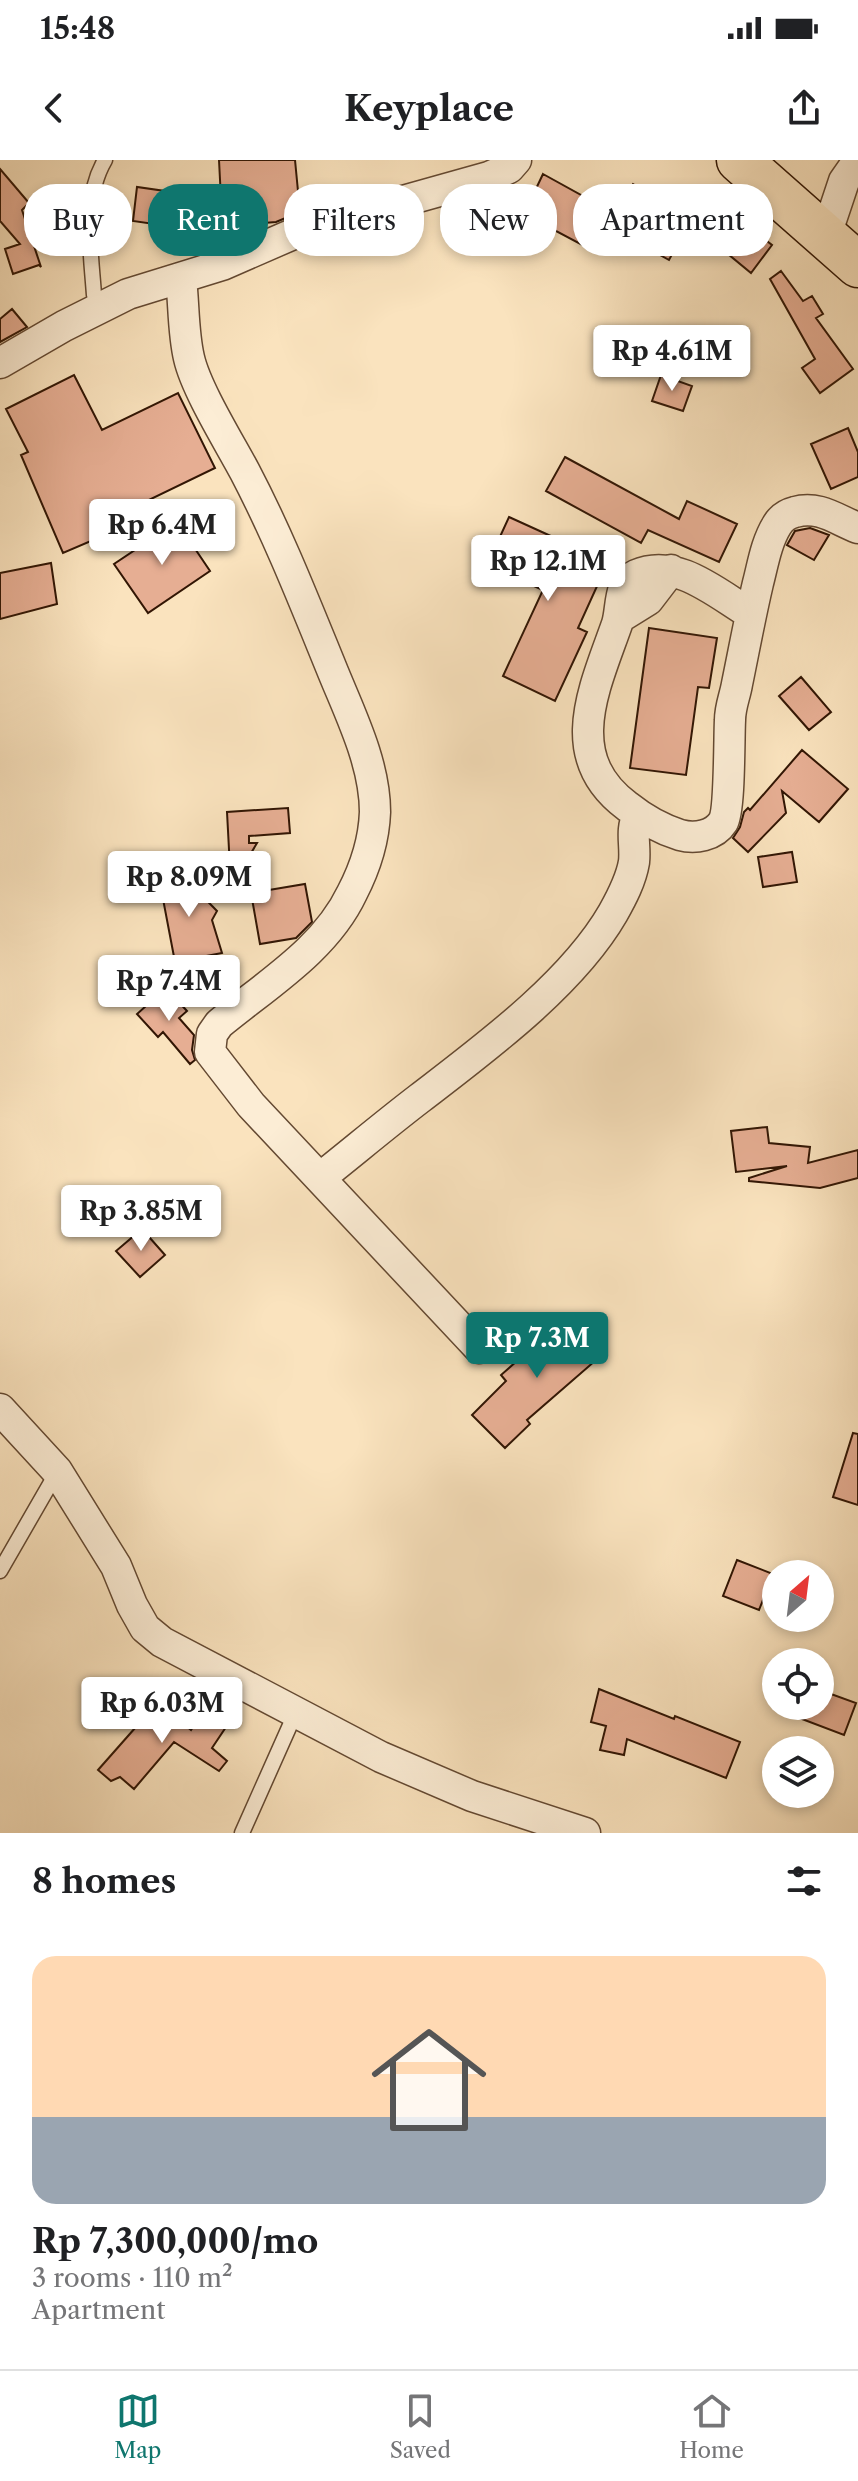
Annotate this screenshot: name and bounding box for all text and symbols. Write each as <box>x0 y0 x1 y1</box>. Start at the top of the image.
text: 15:48 <box>40 10 115 47</box>
icon: back <box>32 86 76 130</box>
text: Keyplace <box>344 86 514 130</box>
icon: share <box>782 86 826 130</box>
chip: Buy <box>24 184 132 256</box>
chip: Rent <box>148 184 268 256</box>
chip: Filters <box>284 184 424 256</box>
chip: New <box>440 184 557 256</box>
chip: Apartment <box>573 184 773 256</box>
pin: Rp 4.61M <box>589 325 755 393</box>
text: Rp 4.61M <box>611 335 733 367</box>
pin: Rp 6.4M <box>88 499 236 567</box>
text: Rp 6.4M <box>107 509 217 541</box>
pin: Rp 12.1M <box>465 535 631 603</box>
text: Rp 12.1M <box>489 545 607 577</box>
pin: Rp 8.09M <box>106 851 272 919</box>
text: Rp 8.09M <box>126 861 252 893</box>
pin: Rp 7.4M <box>95 955 243 1023</box>
text: Rp 7.4M <box>116 965 222 997</box>
pin: Rp 3.85M <box>58 1185 224 1253</box>
text: Rp 3.85M <box>79 1195 203 1227</box>
pin: Rp 7.3M <box>463 1312 611 1380</box>
text: Rp 7.3M <box>484 1322 590 1354</box>
north arrow <box>762 1560 834 1632</box>
map controls <box>762 1560 834 1808</box>
button: locate <box>762 1648 834 1720</box>
pin: Rp 6.03M <box>79 1677 245 1745</box>
text: Rp 6.03M <box>99 1687 225 1719</box>
button: layers <box>762 1736 834 1808</box>
icon: filters <box>782 1859 826 1903</box>
text: 8 homes <box>32 1860 176 1902</box>
icon: home <box>357 2008 501 2152</box>
text: Rp 7,300,000/mo <box>32 2220 318 2262</box>
text: 3 rooms · 110 m² <box>32 2262 233 2294</box>
text: Apartment <box>32 2294 165 2326</box>
tab: Map <box>114 2389 161 2464</box>
tab: Saved <box>390 2389 451 2464</box>
tab: Home <box>679 2389 744 2464</box>

